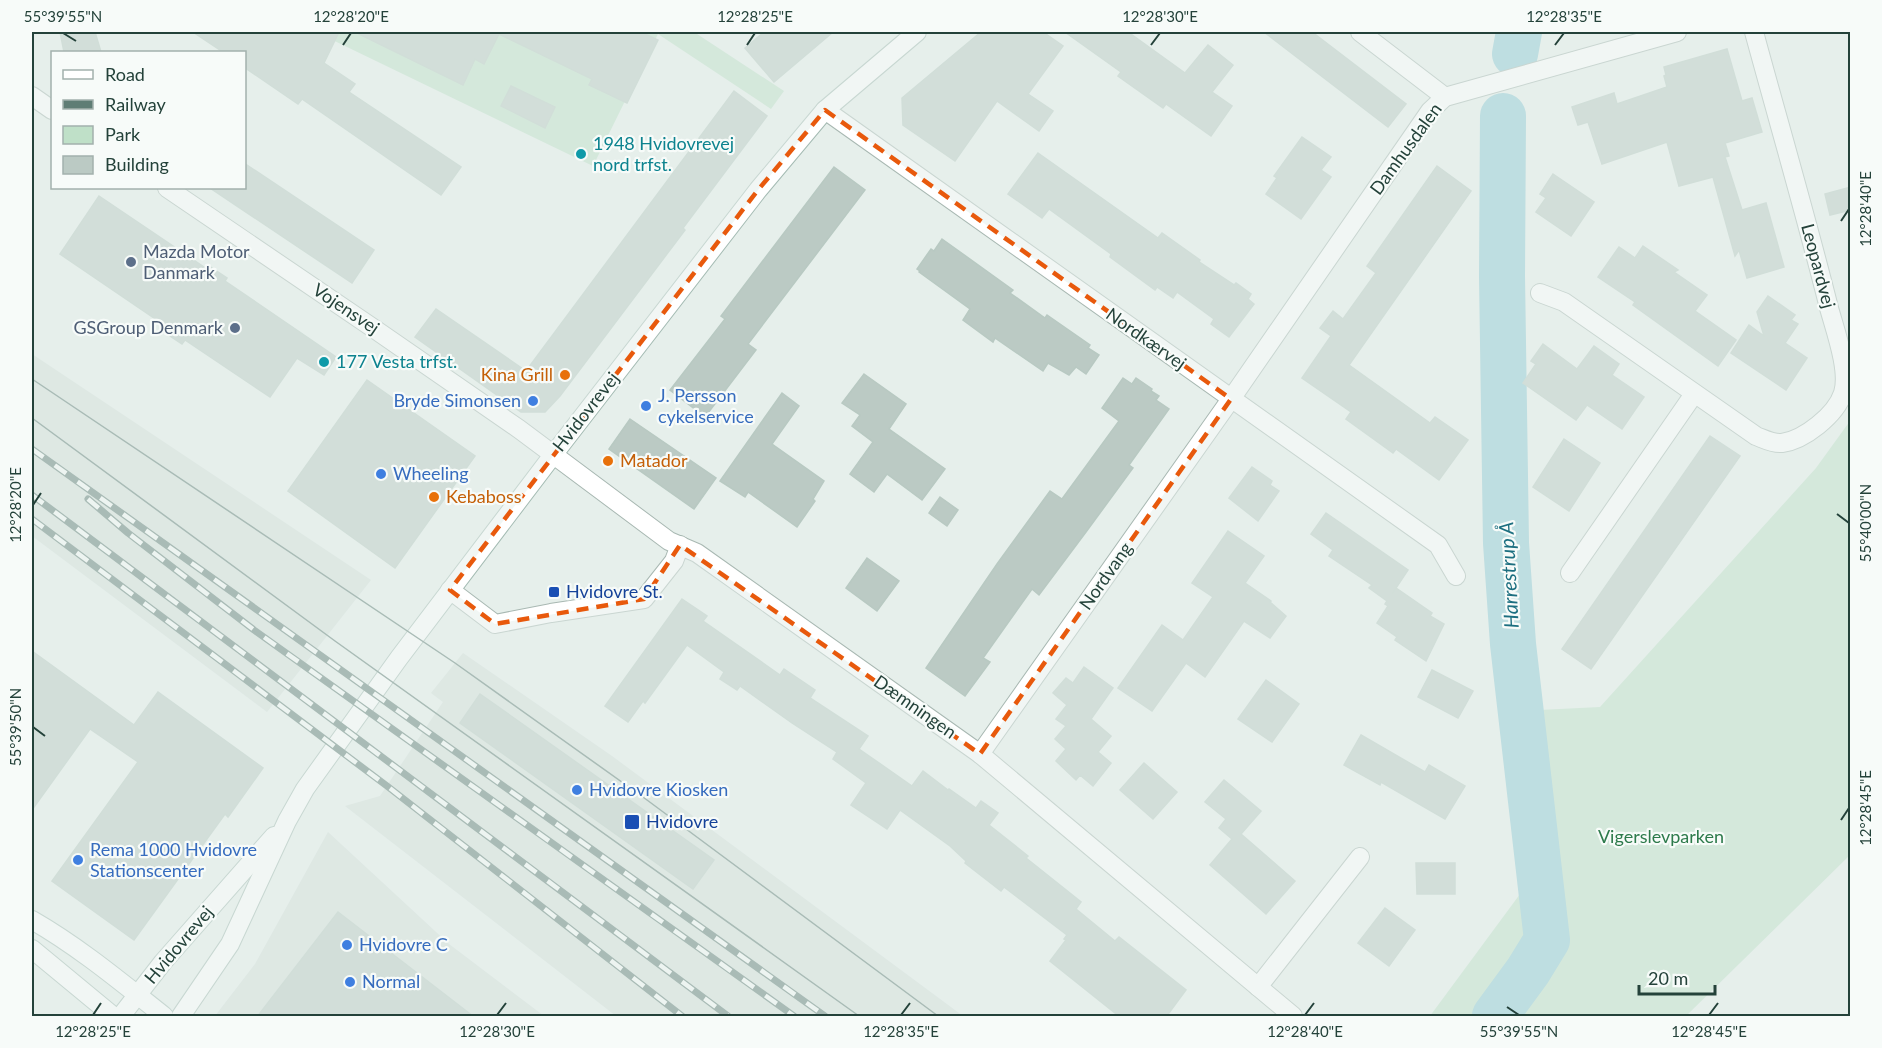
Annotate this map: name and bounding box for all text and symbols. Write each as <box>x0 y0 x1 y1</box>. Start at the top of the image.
text: 55°39'55"N <box>24 7 102 25</box>
text: 12°28'20"E <box>313 7 389 25</box>
text: 12°28'25"E <box>717 7 793 25</box>
text: 12°28'30"E <box>1122 7 1198 25</box>
text: 12°28'35"E <box>1526 7 1602 25</box>
legend <box>51 51 246 189</box>
text: Road <box>105 63 145 85</box>
text: Railway <box>105 93 166 115</box>
street label: Damhusdalen <box>1365 98 1446 199</box>
text: Park <box>105 123 141 145</box>
place label: 1948 Hvidovrevej nord trfst. <box>593 132 734 175</box>
marker: 1948 Hvidovrevej nord trfst. <box>574 147 588 161</box>
text: Building <box>105 153 169 175</box>
text: 12°28'40"E <box>1856 171 1874 247</box>
street label: Leopardvej <box>1797 221 1841 310</box>
place label: Mazda Motor Danmark <box>143 240 250 283</box>
marker: Mazda Motor Danmark <box>124 255 138 269</box>
street label: Vojensvej <box>309 278 384 338</box>
street label: Nordkærvej <box>1102 302 1191 374</box>
place label: GSGroup Denmark <box>73 316 224 338</box>
marker: GSGroup Denmark <box>228 321 242 335</box>
place label: 177 Vesta trfst. <box>336 350 457 372</box>
marker: 177 Vesta trfst. <box>317 355 331 369</box>
place label: Kina Grill <box>481 363 553 385</box>
street label: Hvidovrevej <box>547 367 623 456</box>
marker: Kina Grill <box>558 368 572 382</box>
place label: J. Persson cykelservice <box>658 384 754 427</box>
place label: Bryde Simonsen <box>393 389 521 411</box>
marker: Bryde Simonsen <box>526 394 540 408</box>
marker: J. Persson cykelservice <box>639 399 653 413</box>
place label: Matador <box>620 449 688 471</box>
marker: Matador <box>601 454 615 468</box>
place label: Wheeling <box>393 462 469 484</box>
text: 12°28'20"E <box>6 467 24 543</box>
marker: Wheeling <box>374 467 388 481</box>
text: 55°40'00"N <box>1856 484 1874 562</box>
place label: Kebaboss <box>446 485 522 507</box>
marker: Kebaboss <box>427 490 441 504</box>
water label: Harrestrup Å <box>1493 521 1523 629</box>
street label: Nordvang <box>1074 537 1136 613</box>
place label: Hvidovre St. <box>566 580 663 602</box>
marker: Hvidovre St. <box>547 585 561 599</box>
street label: Dæmningen <box>870 670 961 743</box>
text: 55°39'50"N <box>6 688 24 766</box>
text: 12°28'45"E <box>1856 770 1874 846</box>
place label: Hvidovre Kiosken <box>589 778 728 800</box>
marker: Hvidovre Kiosken <box>570 783 584 797</box>
place label: Hvidovre <box>646 810 718 832</box>
marker: Hvidovre <box>623 813 641 831</box>
park label: Vigerslevparken <box>1598 825 1724 847</box>
place label: Rema 1000 Hvidovre Stationscenter <box>90 838 257 881</box>
marker: Rema 1000 Hvidovre Stationscenter <box>71 853 85 867</box>
street label: Hvidovrevej <box>139 901 217 988</box>
place label: Hvidovre C <box>359 933 448 955</box>
marker: Hvidovre C <box>340 938 354 952</box>
scale bar <box>1639 958 1716 996</box>
text: 20 m <box>1648 967 1688 989</box>
place label: Normal <box>362 970 420 992</box>
marker: Normal <box>343 975 357 989</box>
text: 12°28'25"E <box>55 1022 131 1040</box>
text: 12°28'30"E <box>459 1022 535 1040</box>
text: 12°28'35"E <box>863 1022 939 1040</box>
text: 12°28'40"E <box>1267 1022 1343 1040</box>
text: 55°39'55"N <box>1480 1022 1558 1040</box>
text: 12°28'45"E <box>1671 1022 1747 1040</box>

